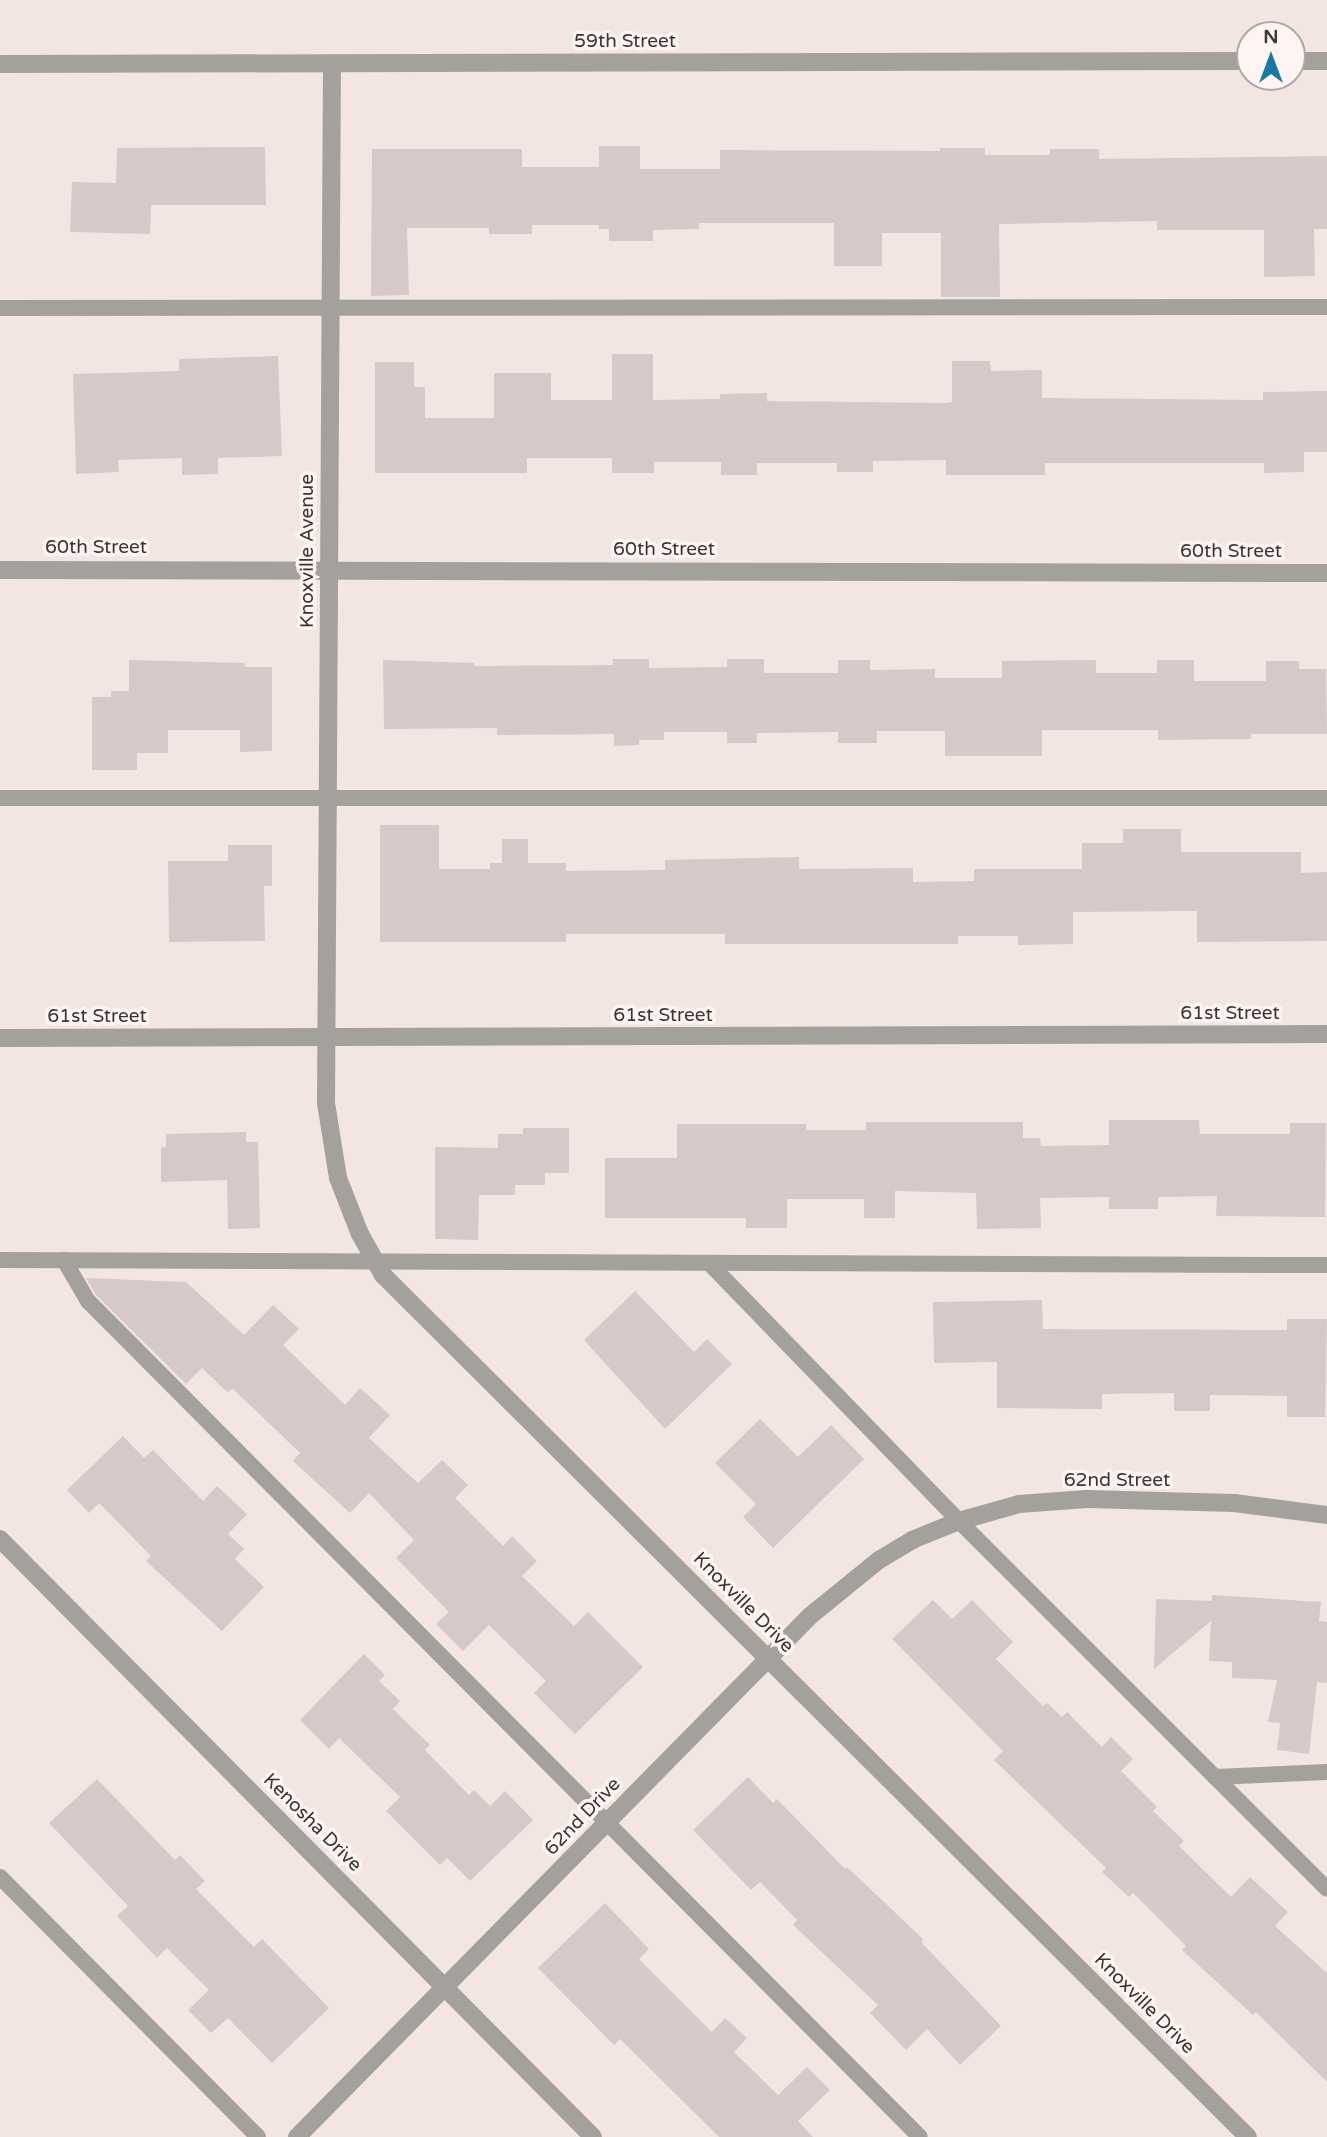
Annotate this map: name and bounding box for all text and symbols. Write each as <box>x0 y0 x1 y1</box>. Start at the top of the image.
north arrow <box>1236 21 1306 91</box>
text: N <box>1263 26 1279 48</box>
street label: 59th Street <box>574 31 676 53</box>
street label: Knoxville Avenue <box>297 474 319 628</box>
street label: 60th Street <box>45 537 147 559</box>
street label: 60th Street <box>613 539 715 561</box>
street label: 60th Street <box>1180 541 1282 563</box>
street label: 61st Street <box>1180 1003 1280 1025</box>
street label: 61st Street <box>613 1005 713 1027</box>
street label: 61st Street <box>47 1006 147 1028</box>
street label: 62nd Street <box>1064 1470 1170 1492</box>
street label: Knoxville Drive <box>688 1548 798 1658</box>
street label: Kenosha Drive <box>258 1769 366 1877</box>
street label: 62nd Drive <box>540 1773 626 1861</box>
street label: Knoxville Drive <box>1089 1949 1199 2059</box>

